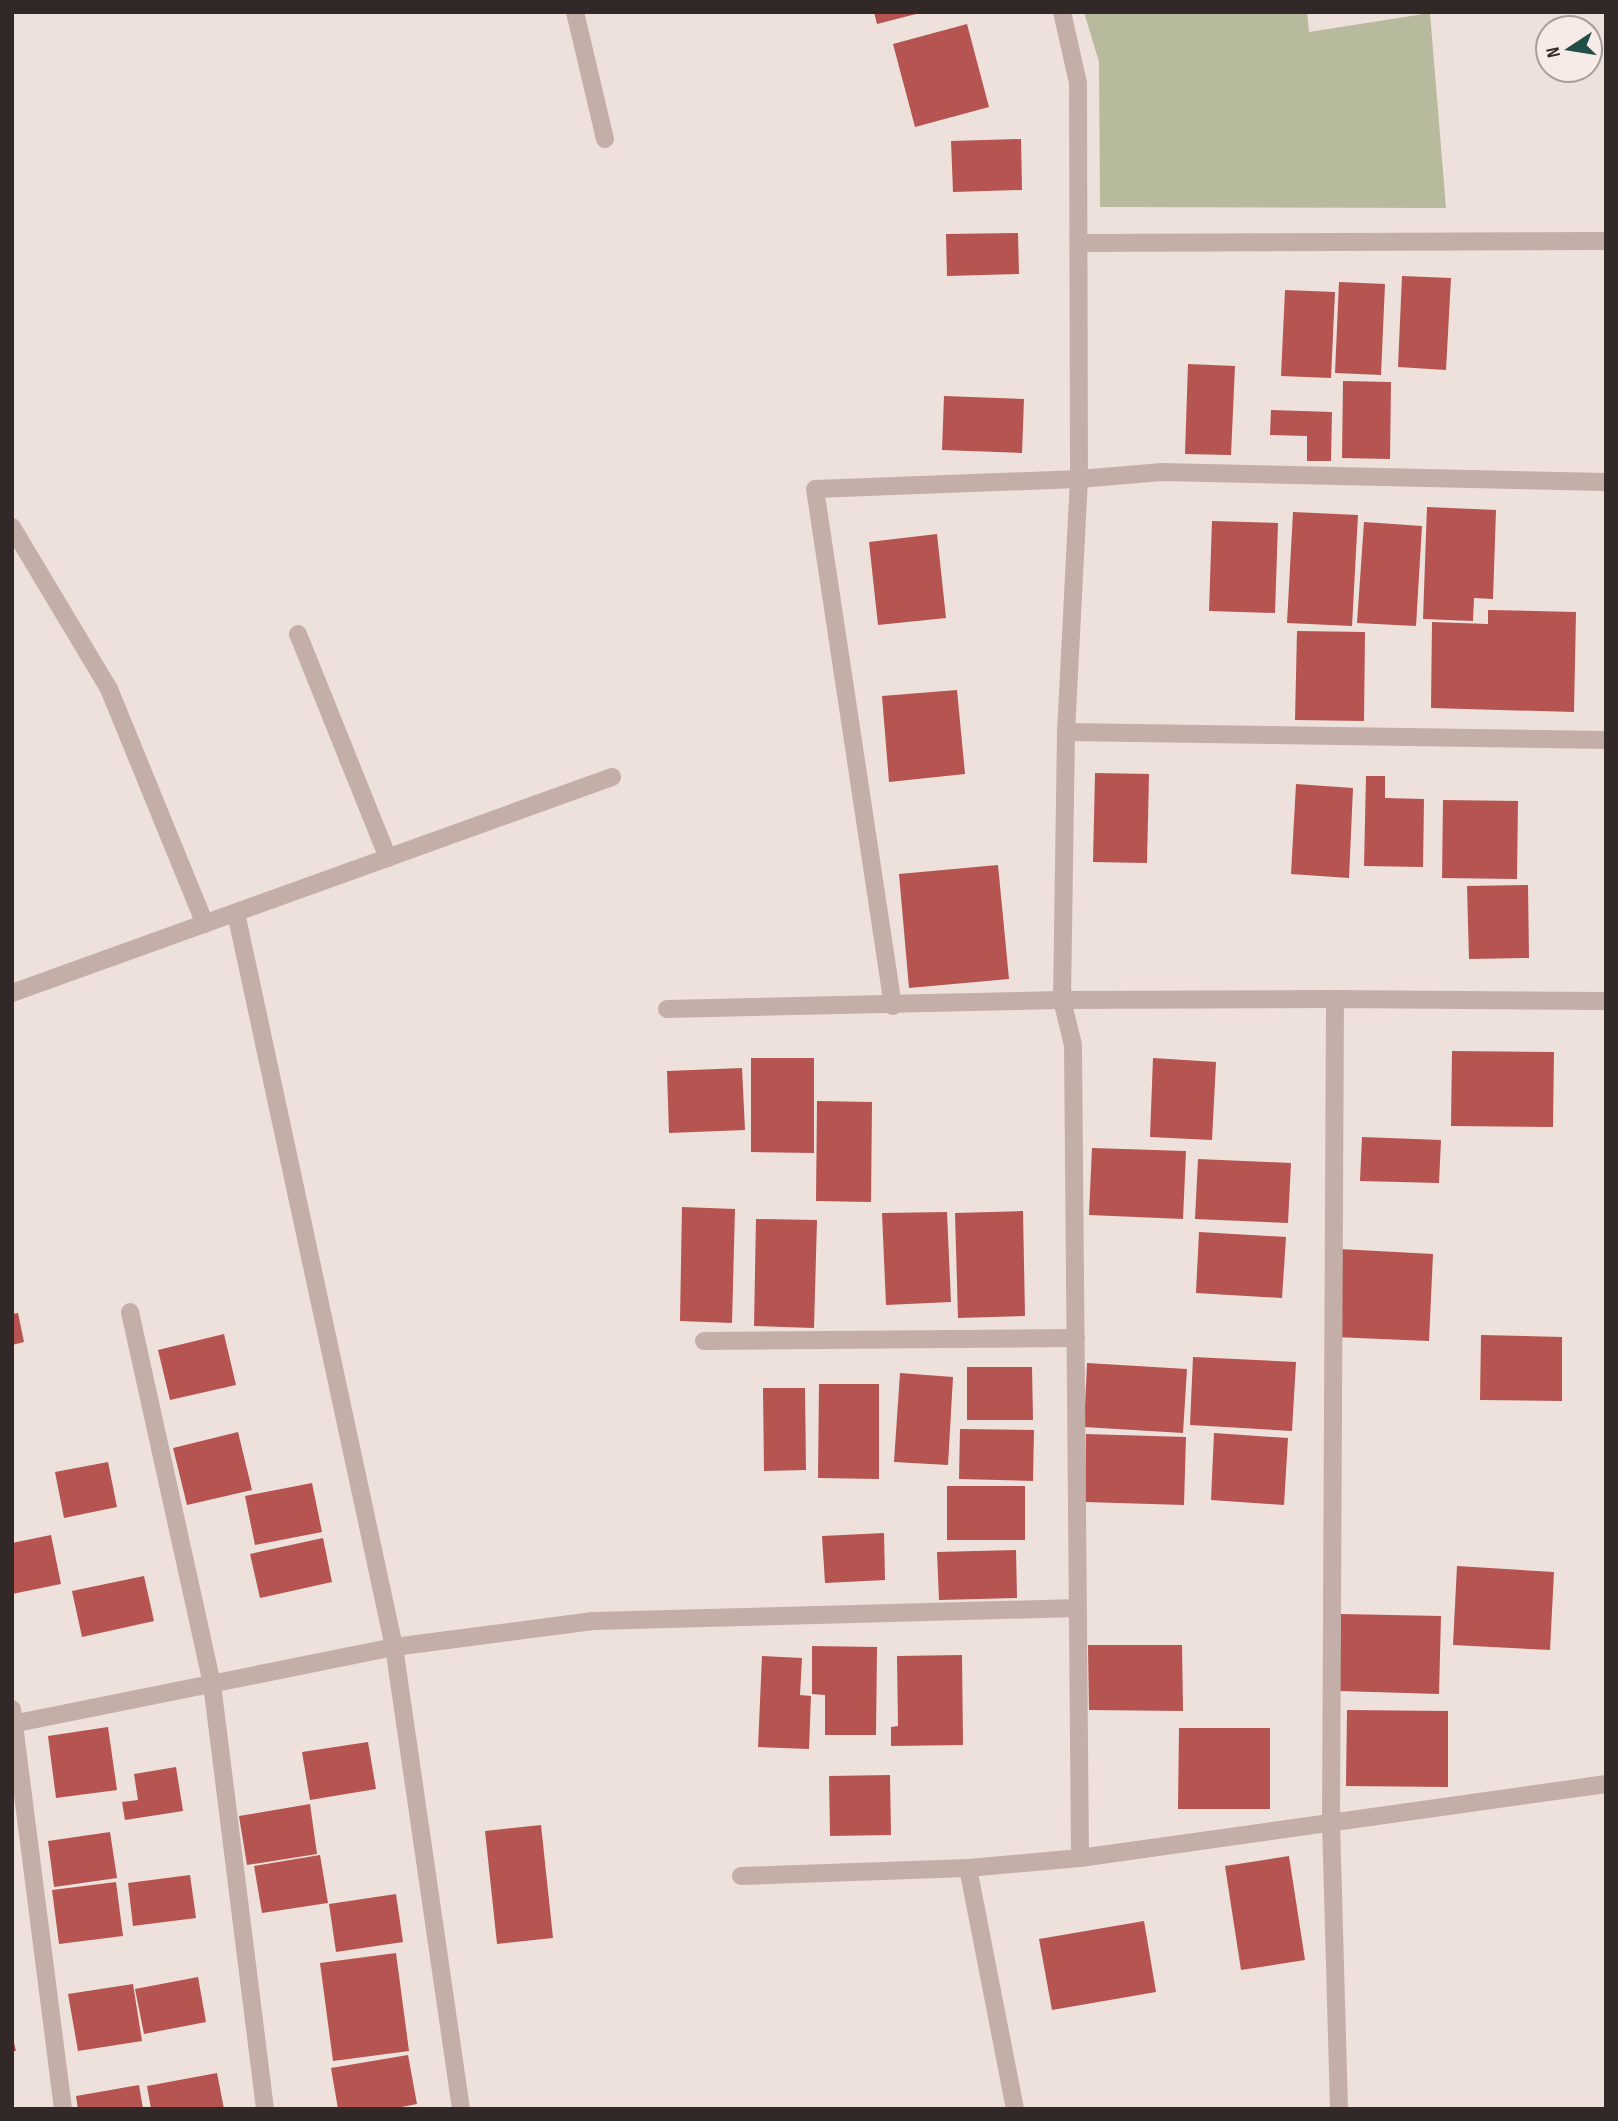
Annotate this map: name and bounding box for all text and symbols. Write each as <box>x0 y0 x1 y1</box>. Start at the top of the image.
north arrow <box>1534 14 1604 84</box>
text: N <box>1542 45 1566 60</box>

